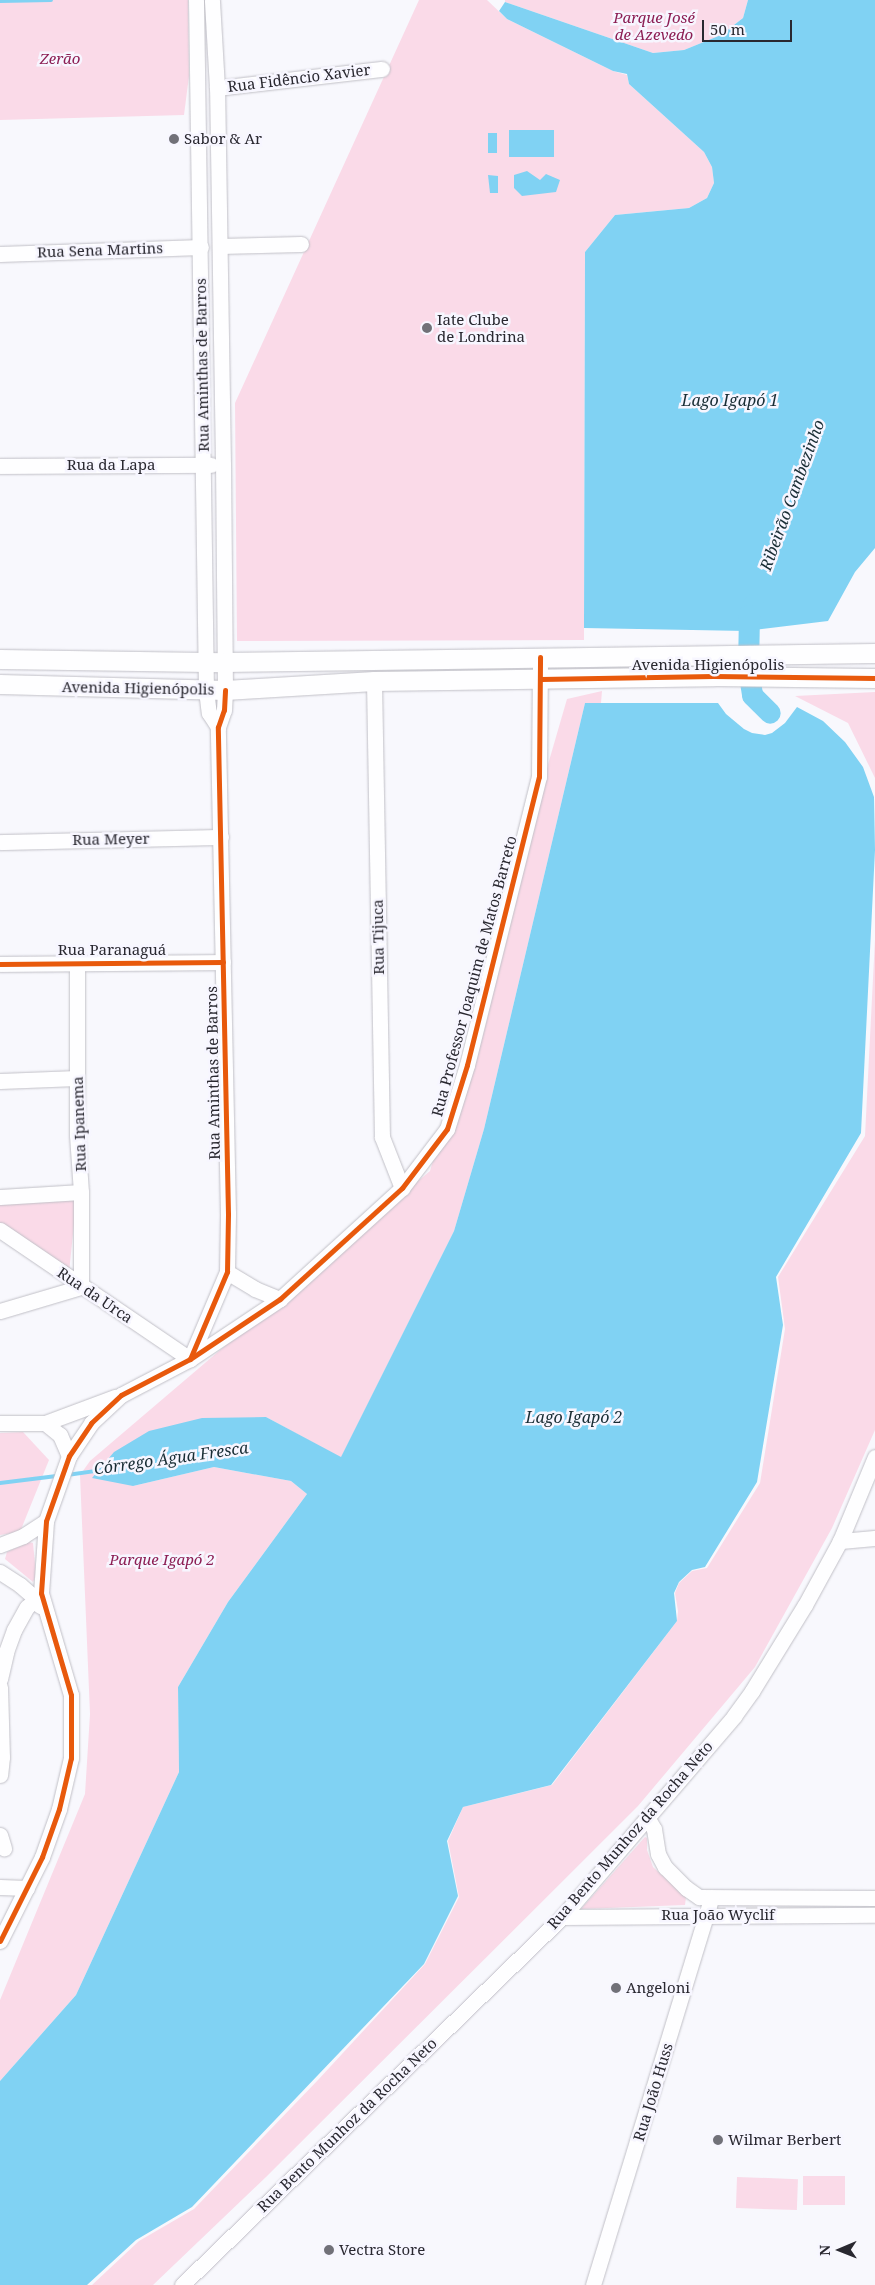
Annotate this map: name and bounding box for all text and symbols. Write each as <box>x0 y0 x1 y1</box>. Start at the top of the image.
park label: Parque José de Azevedo <box>613 8 695 43</box>
scale bar <box>705 10 795 42</box>
text: 50 m <box>710 19 745 39</box>
park label: Zerão <box>40 50 80 68</box>
street label: Rua Fidêncio Xavier <box>226 60 372 96</box>
place label: Sabor & Ar <box>184 130 262 148</box>
marker: Sabor & Ar <box>168 133 180 145</box>
street label: Rua Sena Martins <box>37 239 163 261</box>
street label: Rua Aminthas de Barros <box>191 278 213 452</box>
place label: Iate Clube de Londrina <box>437 310 525 345</box>
marker: Iate Clube de Londrina <box>421 322 433 334</box>
water label: Lago Igapó 1 <box>681 390 779 410</box>
water label: Ribeirão Cambezinho <box>756 417 828 573</box>
street label: Rua da Lapa <box>67 456 155 474</box>
street label: Avenida Higienópolis <box>632 656 784 674</box>
street label: Avenida Higienópolis <box>62 678 214 698</box>
street label: Rua Meyer <box>72 829 150 849</box>
street label: Rua Professor Joaquim de Matos Barreto <box>428 834 520 1118</box>
street label: Rua Tijuca <box>368 899 388 975</box>
street label: Rua Paranaguá <box>58 941 166 959</box>
street label: Rua Aminthas de Barros <box>202 986 224 1160</box>
street label: Rua Ipanema <box>68 1076 90 1172</box>
street label: Rua da Urca <box>54 1263 136 1327</box>
water label: Lago Igapó 2 <box>525 1407 623 1427</box>
water label: Córrego Água Fresca <box>93 1438 249 1478</box>
park label: Parque Igapó 2 <box>109 1551 215 1569</box>
street label: Rua Bento Munhoz da Rocha Neto <box>544 1737 716 1933</box>
street label: Rua João Wyclif <box>661 1906 775 1924</box>
place label: Angeloni <box>626 1979 690 1997</box>
marker: Angeloni <box>610 1982 622 1994</box>
street label: Rua Bento Munhoz da Rocha Neto <box>253 2034 441 2216</box>
street label: Rua João Huss <box>630 2041 676 2143</box>
place label: Wilmar Berbert <box>728 2131 841 2149</box>
marker: Wilmar Berbert <box>712 2134 724 2146</box>
north arrow <box>815 2225 865 2275</box>
place label: Vectra Store <box>339 2241 425 2259</box>
marker: Vectra Store <box>323 2244 335 2256</box>
text: N <box>815 2245 834 2256</box>

